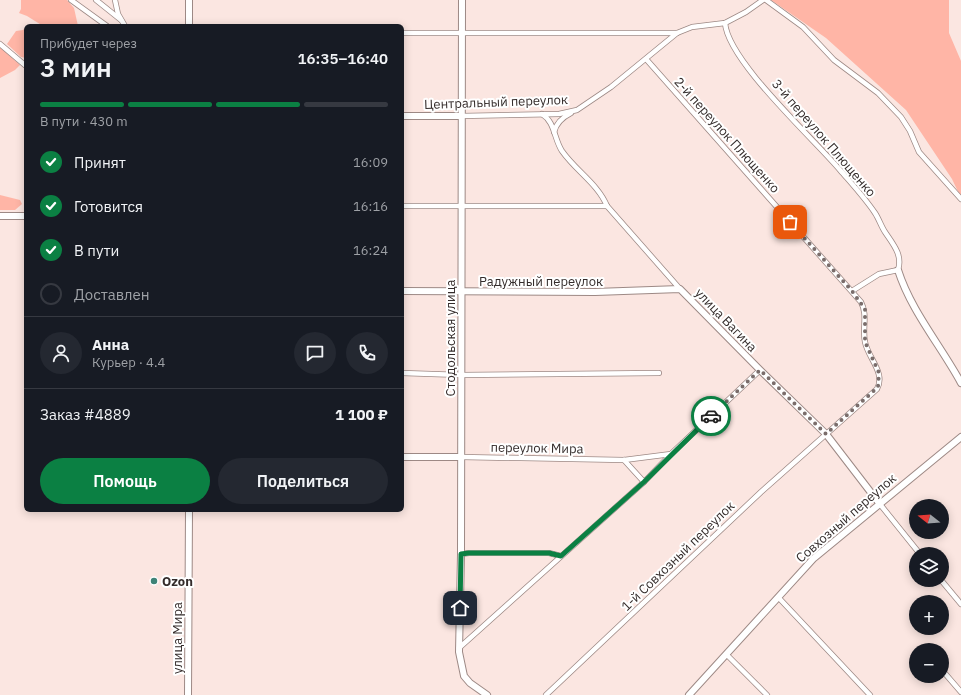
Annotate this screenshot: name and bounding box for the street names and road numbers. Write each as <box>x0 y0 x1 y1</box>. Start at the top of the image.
street label: 2-й переулок Плющенко <box>670 73 784 197</box>
street label: 3-й переулок Плющенко <box>768 76 880 200</box>
street label: Центральный переулок <box>424 91 568 113</box>
street label: Радужный переулок <box>479 273 603 290</box>
street label: Стодольская улица <box>442 279 459 396</box>
street label: улица Вагина <box>691 284 761 356</box>
street label: переулок Мира <box>490 439 584 457</box>
street label: Совхозный переулок <box>792 470 900 566</box>
street label: 1-й Совхозный переулок <box>618 497 738 615</box>
street label: улица Мира <box>169 602 186 674</box>

